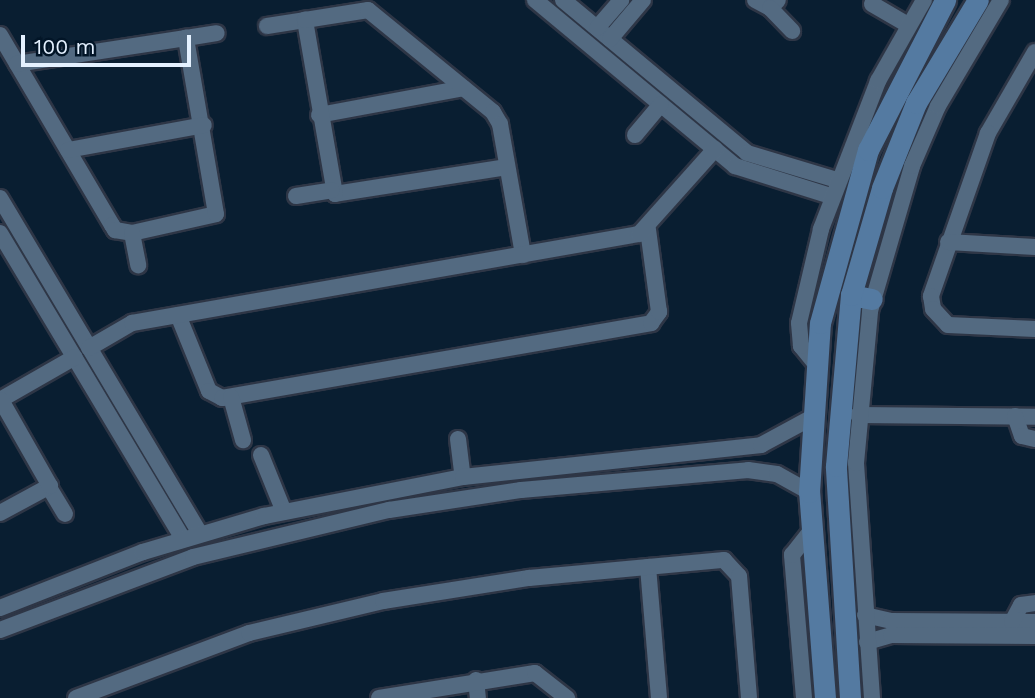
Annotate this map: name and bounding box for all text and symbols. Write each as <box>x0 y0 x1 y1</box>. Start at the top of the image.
scale bar <box>24 21 194 65</box>
text: 100 m <box>34 34 96 59</box>

